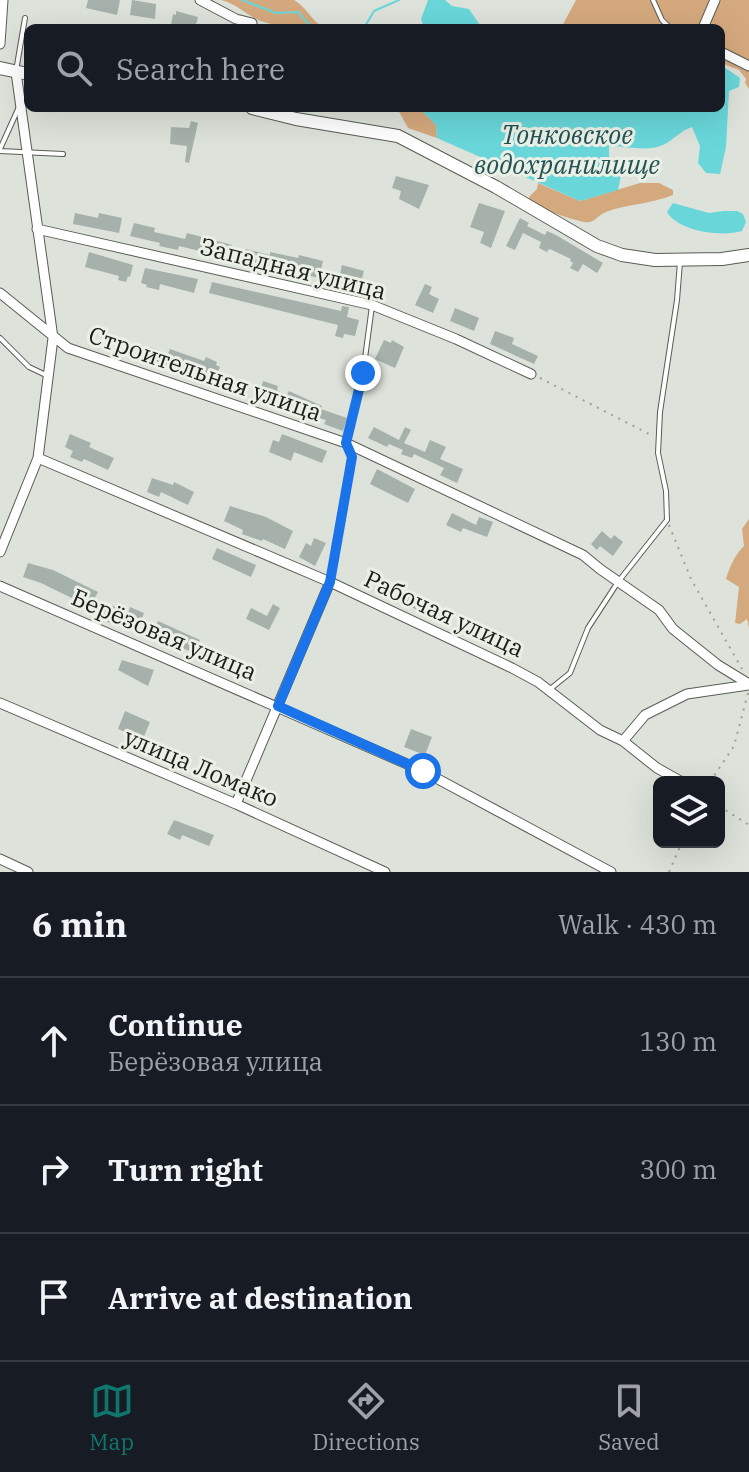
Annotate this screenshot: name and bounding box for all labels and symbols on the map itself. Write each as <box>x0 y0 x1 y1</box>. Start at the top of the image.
water label: Тонковское водохранилище <box>474 117 660 181</box>
street label: Западная улица <box>197 229 390 307</box>
street label: Строительная улица <box>84 318 326 428</box>
route end <box>345 355 381 391</box>
street label: Рабочая улица <box>359 562 530 664</box>
street label: Берёзовая улица <box>67 581 262 688</box>
street label: улица Ломако <box>119 720 284 814</box>
route start <box>405 753 441 789</box>

